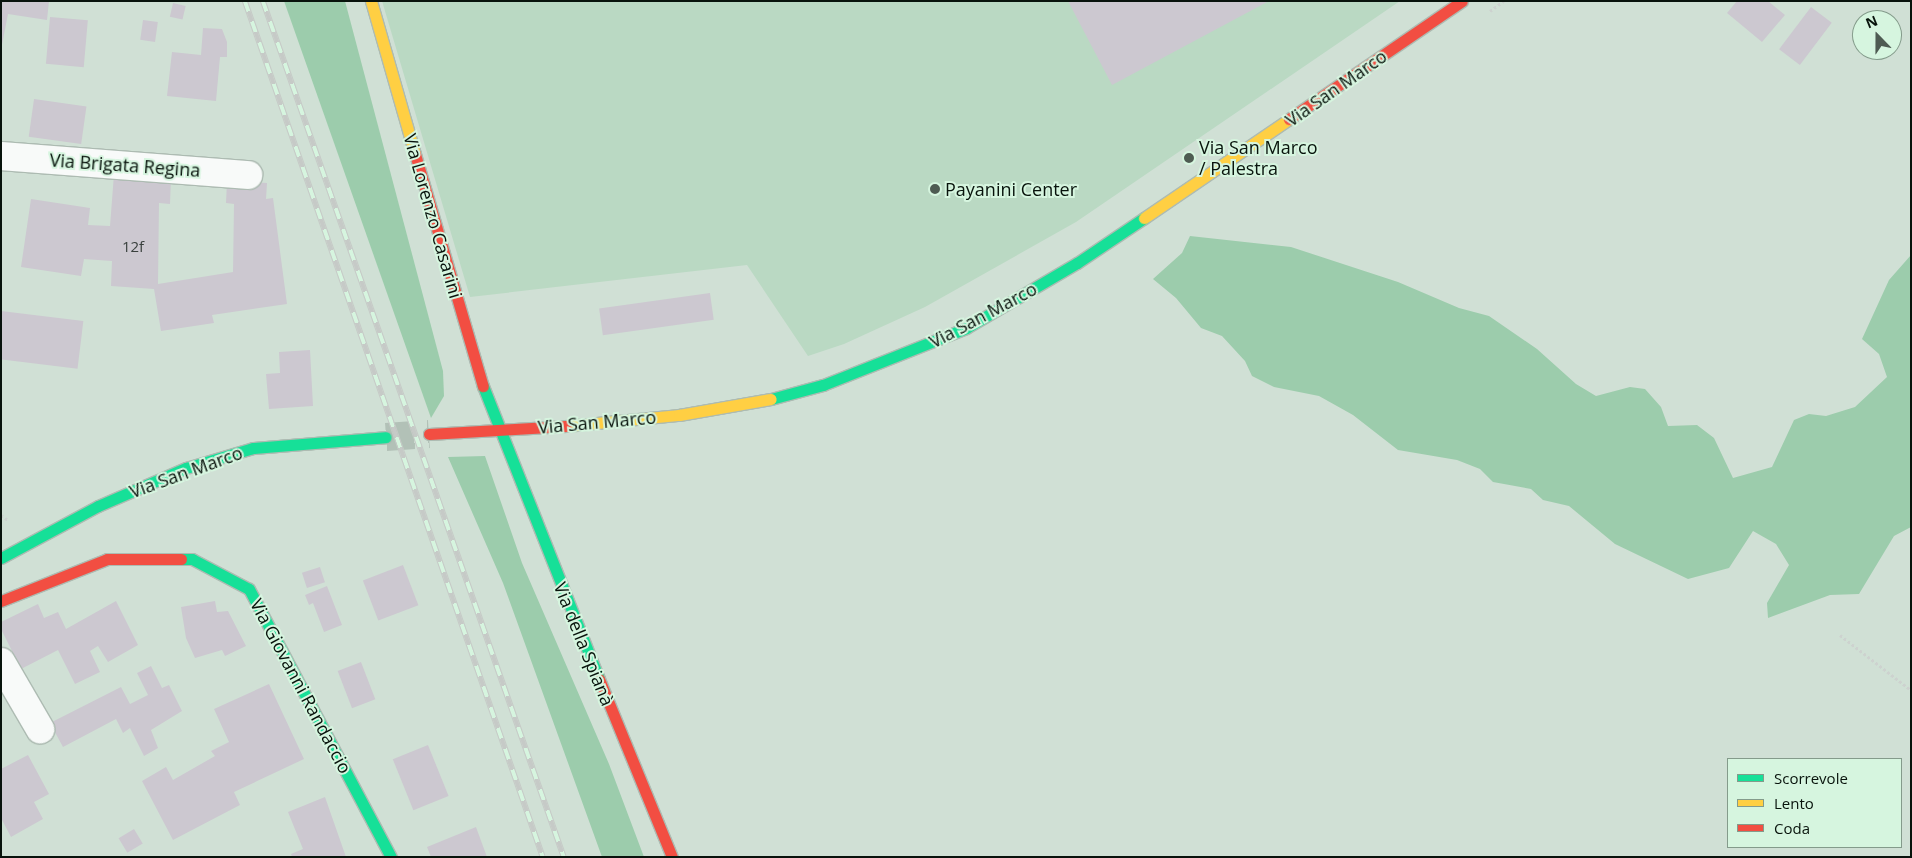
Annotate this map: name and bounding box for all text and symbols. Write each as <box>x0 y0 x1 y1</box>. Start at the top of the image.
north arrow <box>1852 10 1902 60</box>
text: N <box>1863 11 1880 33</box>
street label: Via San Marco <box>1281 45 1391 131</box>
street label: Via Lorenzo Casarini <box>399 131 467 301</box>
place label: Via San Marco / Palestra <box>1199 137 1318 180</box>
street label: Via Brigata Regina <box>49 149 201 181</box>
marker: Via San Marco / Palestra <box>1183 152 1195 164</box>
place label: Payanini Center <box>945 178 1077 200</box>
marker: Payanini Center <box>929 183 941 195</box>
house number: 12f <box>122 238 144 256</box>
street label: Via San Marco <box>926 278 1040 352</box>
street label: Via San Marco <box>537 406 657 438</box>
street label: Via San Marco <box>127 442 245 502</box>
street label: Via della Spianà <box>549 579 619 709</box>
street label: Via Giovanni Randaccio <box>246 595 356 777</box>
legend <box>1727 758 1902 848</box>
text: Scorrevole <box>1774 768 1848 788</box>
text: Lento <box>1774 793 1814 813</box>
text: Coda <box>1774 818 1810 838</box>

